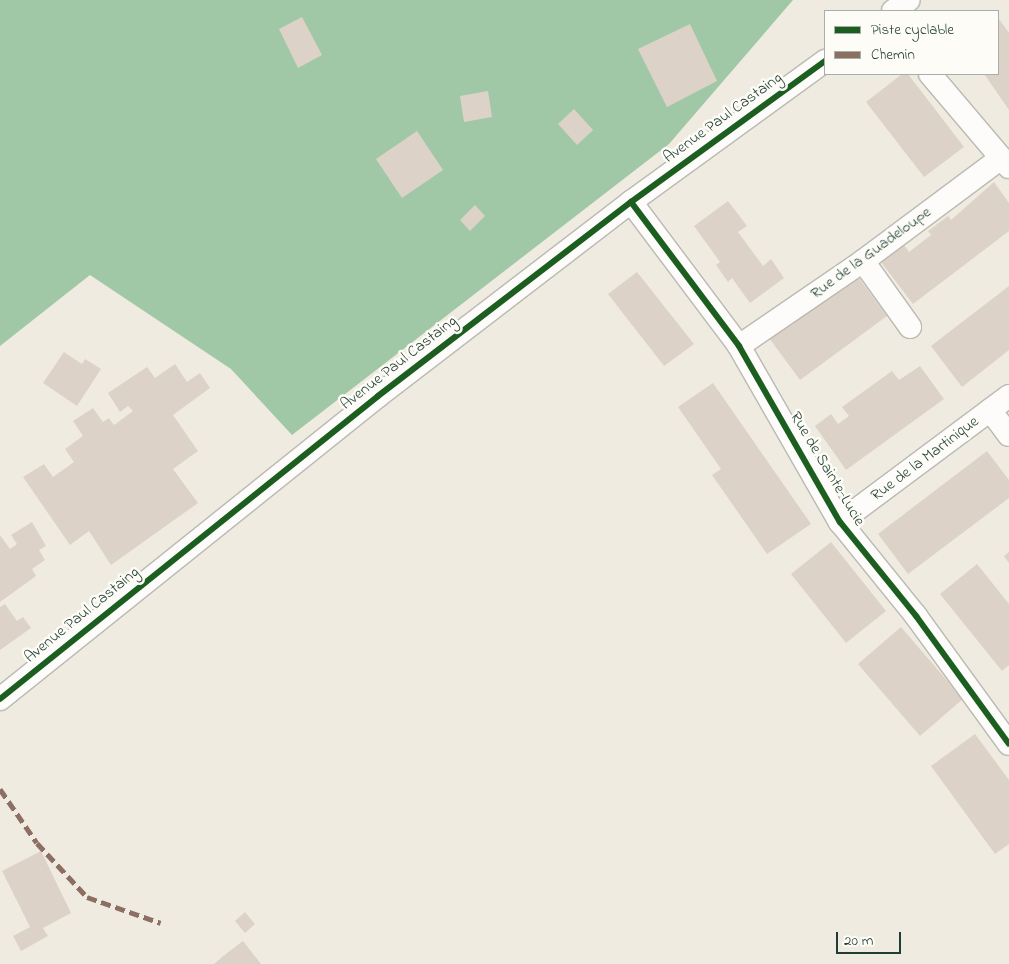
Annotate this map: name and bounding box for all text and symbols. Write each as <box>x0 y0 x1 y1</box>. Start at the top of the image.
legend <box>824 10 999 75</box>
text: Piste cyclable <box>871 19 954 41</box>
text: Chemin <box>871 44 915 66</box>
street label: Avenue Paul Castaing <box>660 68 786 168</box>
street label: Rue de la Guadeloupe <box>807 203 935 303</box>
street label: Avenue Paul Castaing <box>337 312 461 414</box>
street label: Rue de Sainte-Lucie <box>785 408 869 530</box>
street label: Rue de la Martinique <box>867 412 983 506</box>
street label: Avenue Paul Castaing <box>21 563 143 667</box>
scale bar <box>839 922 904 954</box>
text: 20 m <box>844 930 873 952</box>

